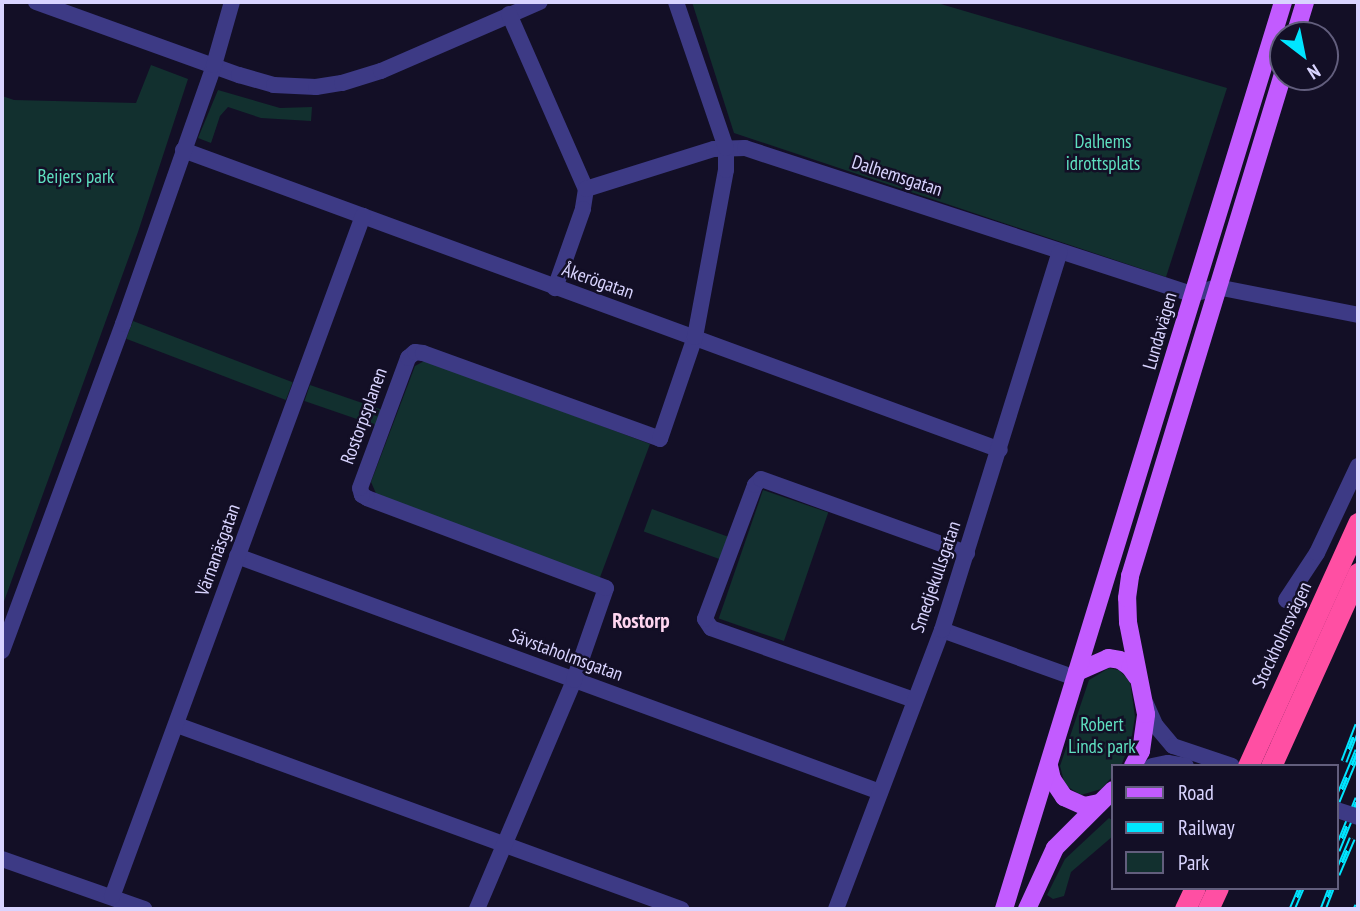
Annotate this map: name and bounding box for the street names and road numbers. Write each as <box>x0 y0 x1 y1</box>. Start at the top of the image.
street label: Dalhemsgatan <box>849 151 945 201</box>
street label: Åkerögatan <box>559 258 637 304</box>
street label: Lundavägen <box>1138 290 1182 372</box>
street label: Rostorpsplanen <box>336 365 392 467</box>
street label: Värnanäsgatan <box>191 501 245 599</box>
street label: Smedjekullsgatan <box>906 518 966 636</box>
street label: Stockholmsvägen <box>1247 578 1317 692</box>
street label: Sävstaholmsgatan <box>506 624 626 686</box>

